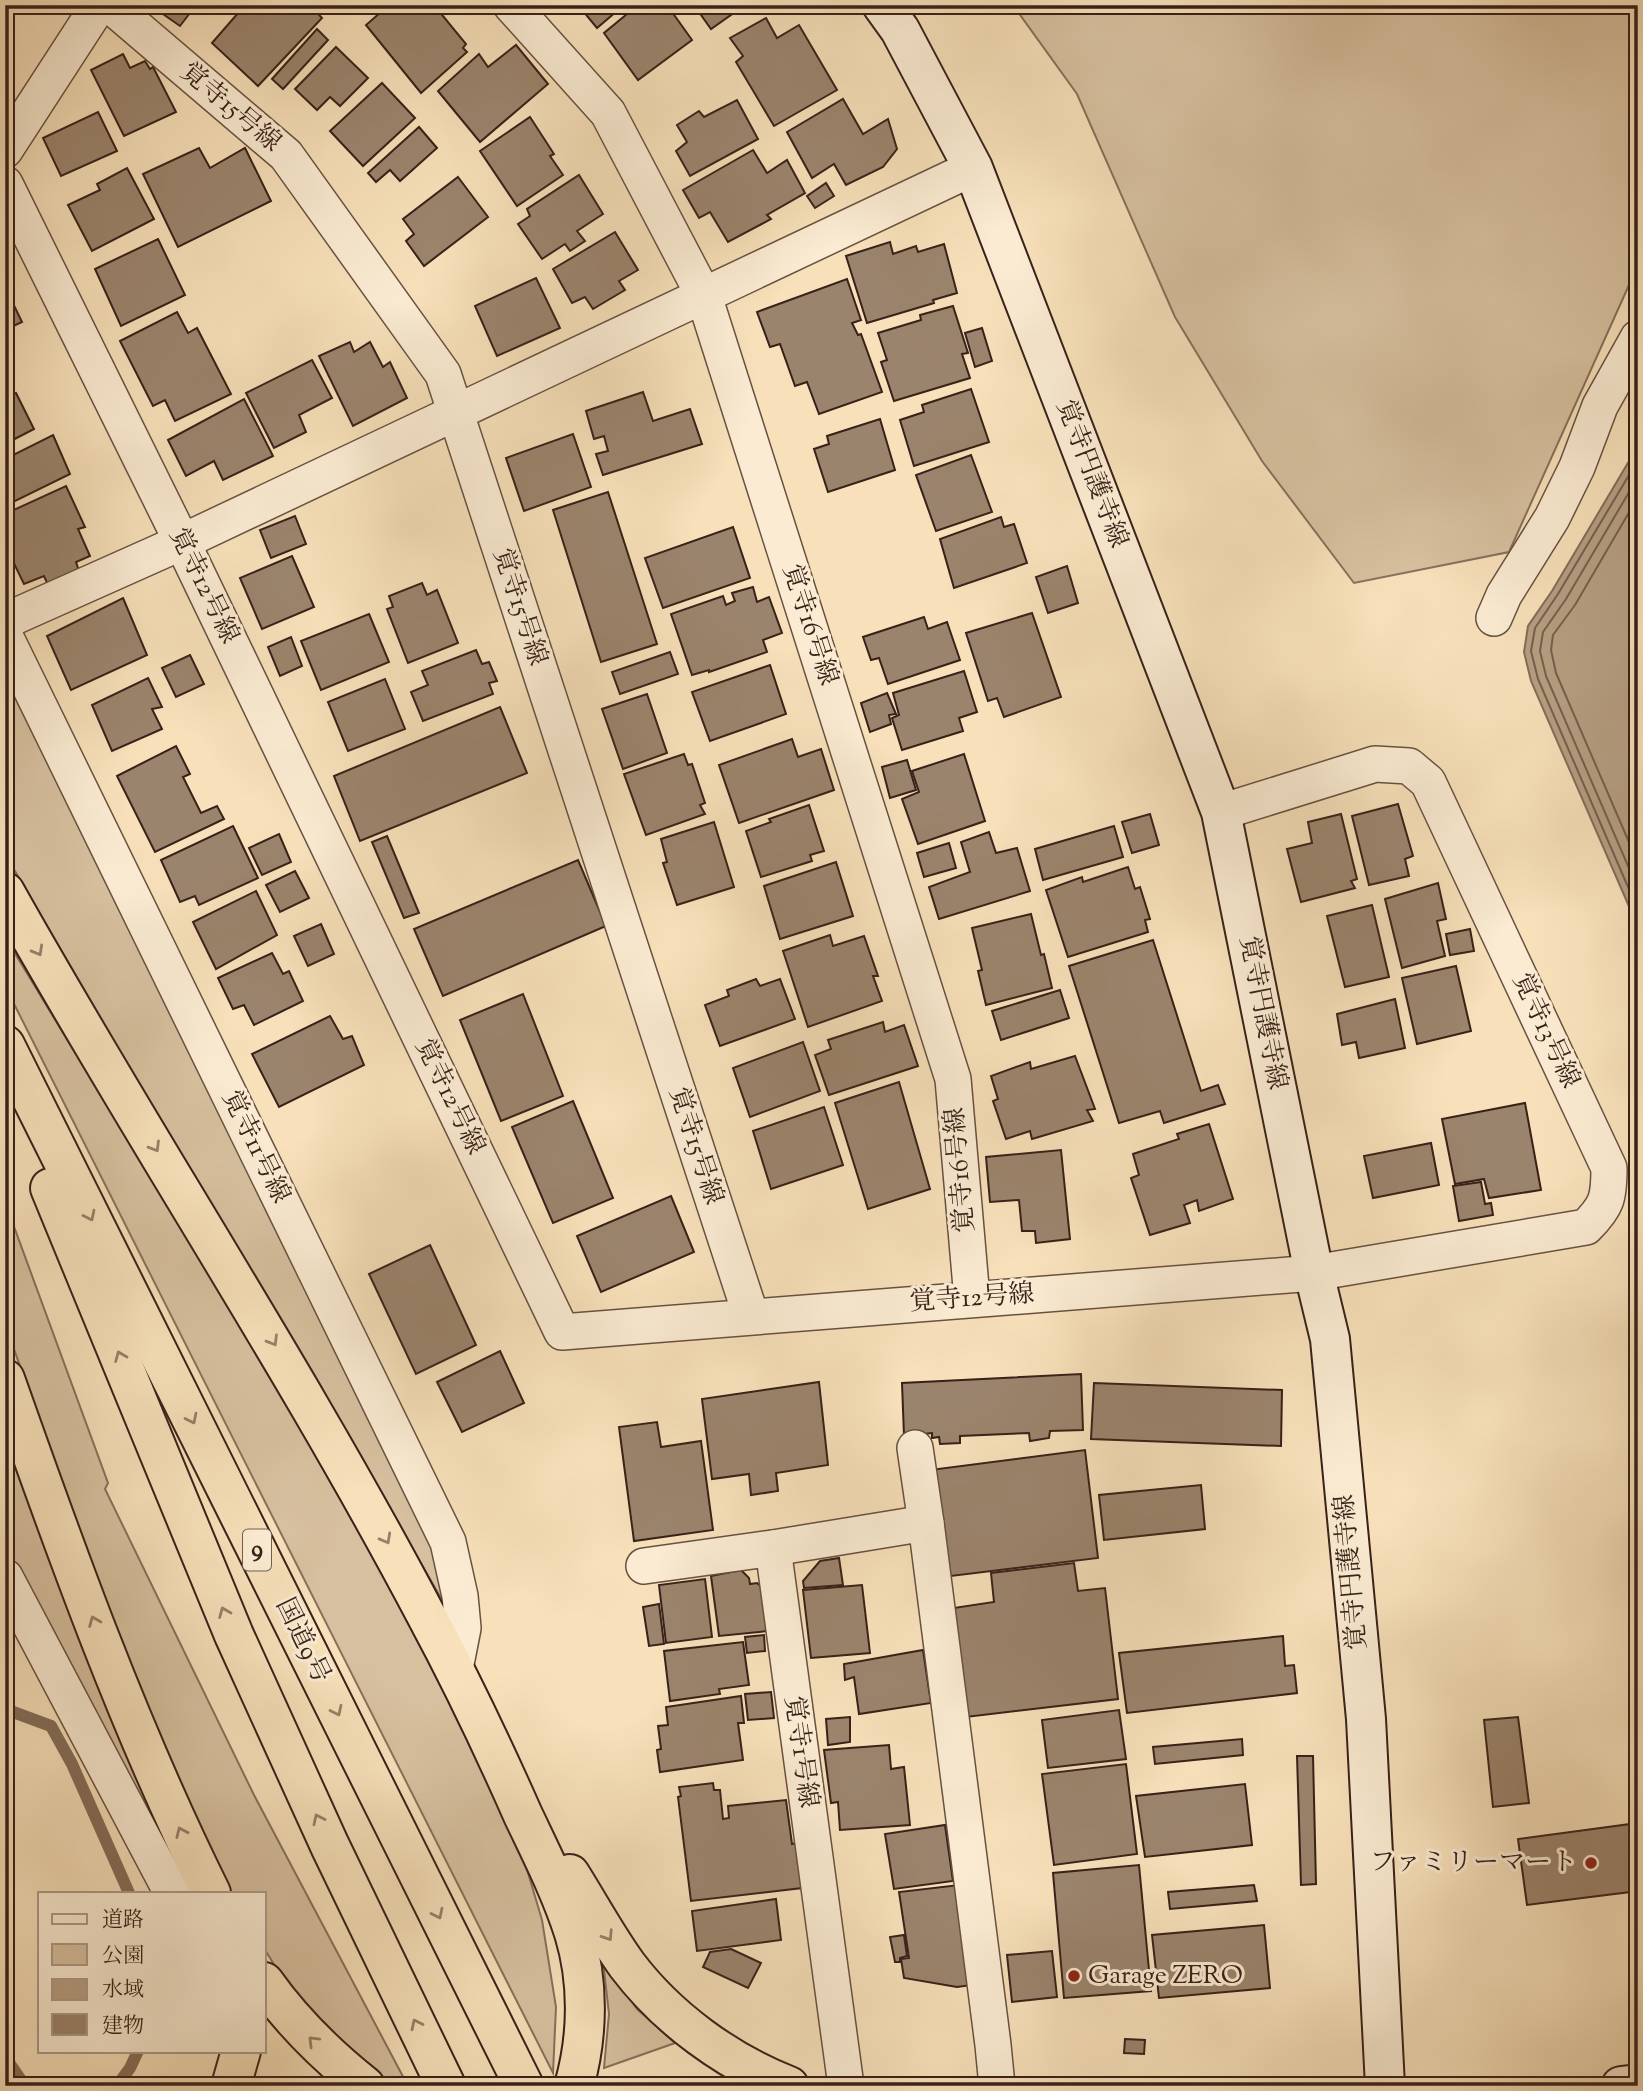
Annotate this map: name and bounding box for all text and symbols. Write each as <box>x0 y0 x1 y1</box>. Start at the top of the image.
street label: 覚寺15号線 <box>171 55 289 161</box>
street label: 覚寺円護寺線 <box>1046 395 1136 553</box>
street label: 覚寺12号線 <box>159 522 247 650</box>
street label: 覚寺15号線 <box>483 543 555 671</box>
street label: 覚寺16号線 <box>772 559 846 691</box>
street label: 覚寺円護寺線 <box>1229 933 1295 1093</box>
one-way arrow <box>30 944 43 957</box>
street label: 覚寺13号線 <box>1502 967 1588 1095</box>
street label: 覚寺12号線 <box>405 1033 493 1161</box>
street label: 覚寺15号線 <box>659 1082 731 1210</box>
street label: 覚寺11号線 <box>212 1084 298 1210</box>
street label: 覚寺16号線 <box>937 1106 985 1234</box>
one-way arrow <box>146 1139 159 1152</box>
one-way arrow <box>82 1209 96 1221</box>
street label: 覚寺12号線 <box>908 1276 1036 1322</box>
one-way arrow <box>264 1334 277 1347</box>
one-way arrow <box>114 1351 128 1363</box>
one-way arrow <box>183 1412 197 1424</box>
street label: 覚寺円護寺線 <box>1327 1493 1377 1651</box>
road number: 9 <box>243 1530 271 1570</box>
one-way arrow <box>378 1532 391 1544</box>
street label: 国道9号 <box>266 1592 338 1690</box>
one-way arrow <box>219 1607 233 1619</box>
one-way arrow <box>89 1616 103 1628</box>
street label: 覚寺1号線 <box>774 1694 826 1810</box>
one-way arrow <box>328 1704 342 1716</box>
one-way arrow <box>312 1814 326 1827</box>
one-way arrow <box>175 1826 189 1839</box>
place label: ファミリーマート <box>1370 1845 1577 1882</box>
marker: ファミリーマート <box>1583 1855 1599 1871</box>
legend <box>38 1892 266 2052</box>
text: 道路 <box>102 1906 144 1936</box>
one-way arrow <box>430 1907 444 1920</box>
one-way arrow <box>600 1928 613 1941</box>
text: 公園 <box>102 1942 144 1972</box>
place label: Garage ZERO <box>1088 1958 1243 1995</box>
marker: Garage ZERO <box>1066 1968 1082 1984</box>
text: 水域 <box>102 1976 144 2006</box>
text: 建物 <box>102 2012 144 2042</box>
one-way arrow <box>411 2019 425 2031</box>
one-way arrow <box>309 2037 322 2050</box>

